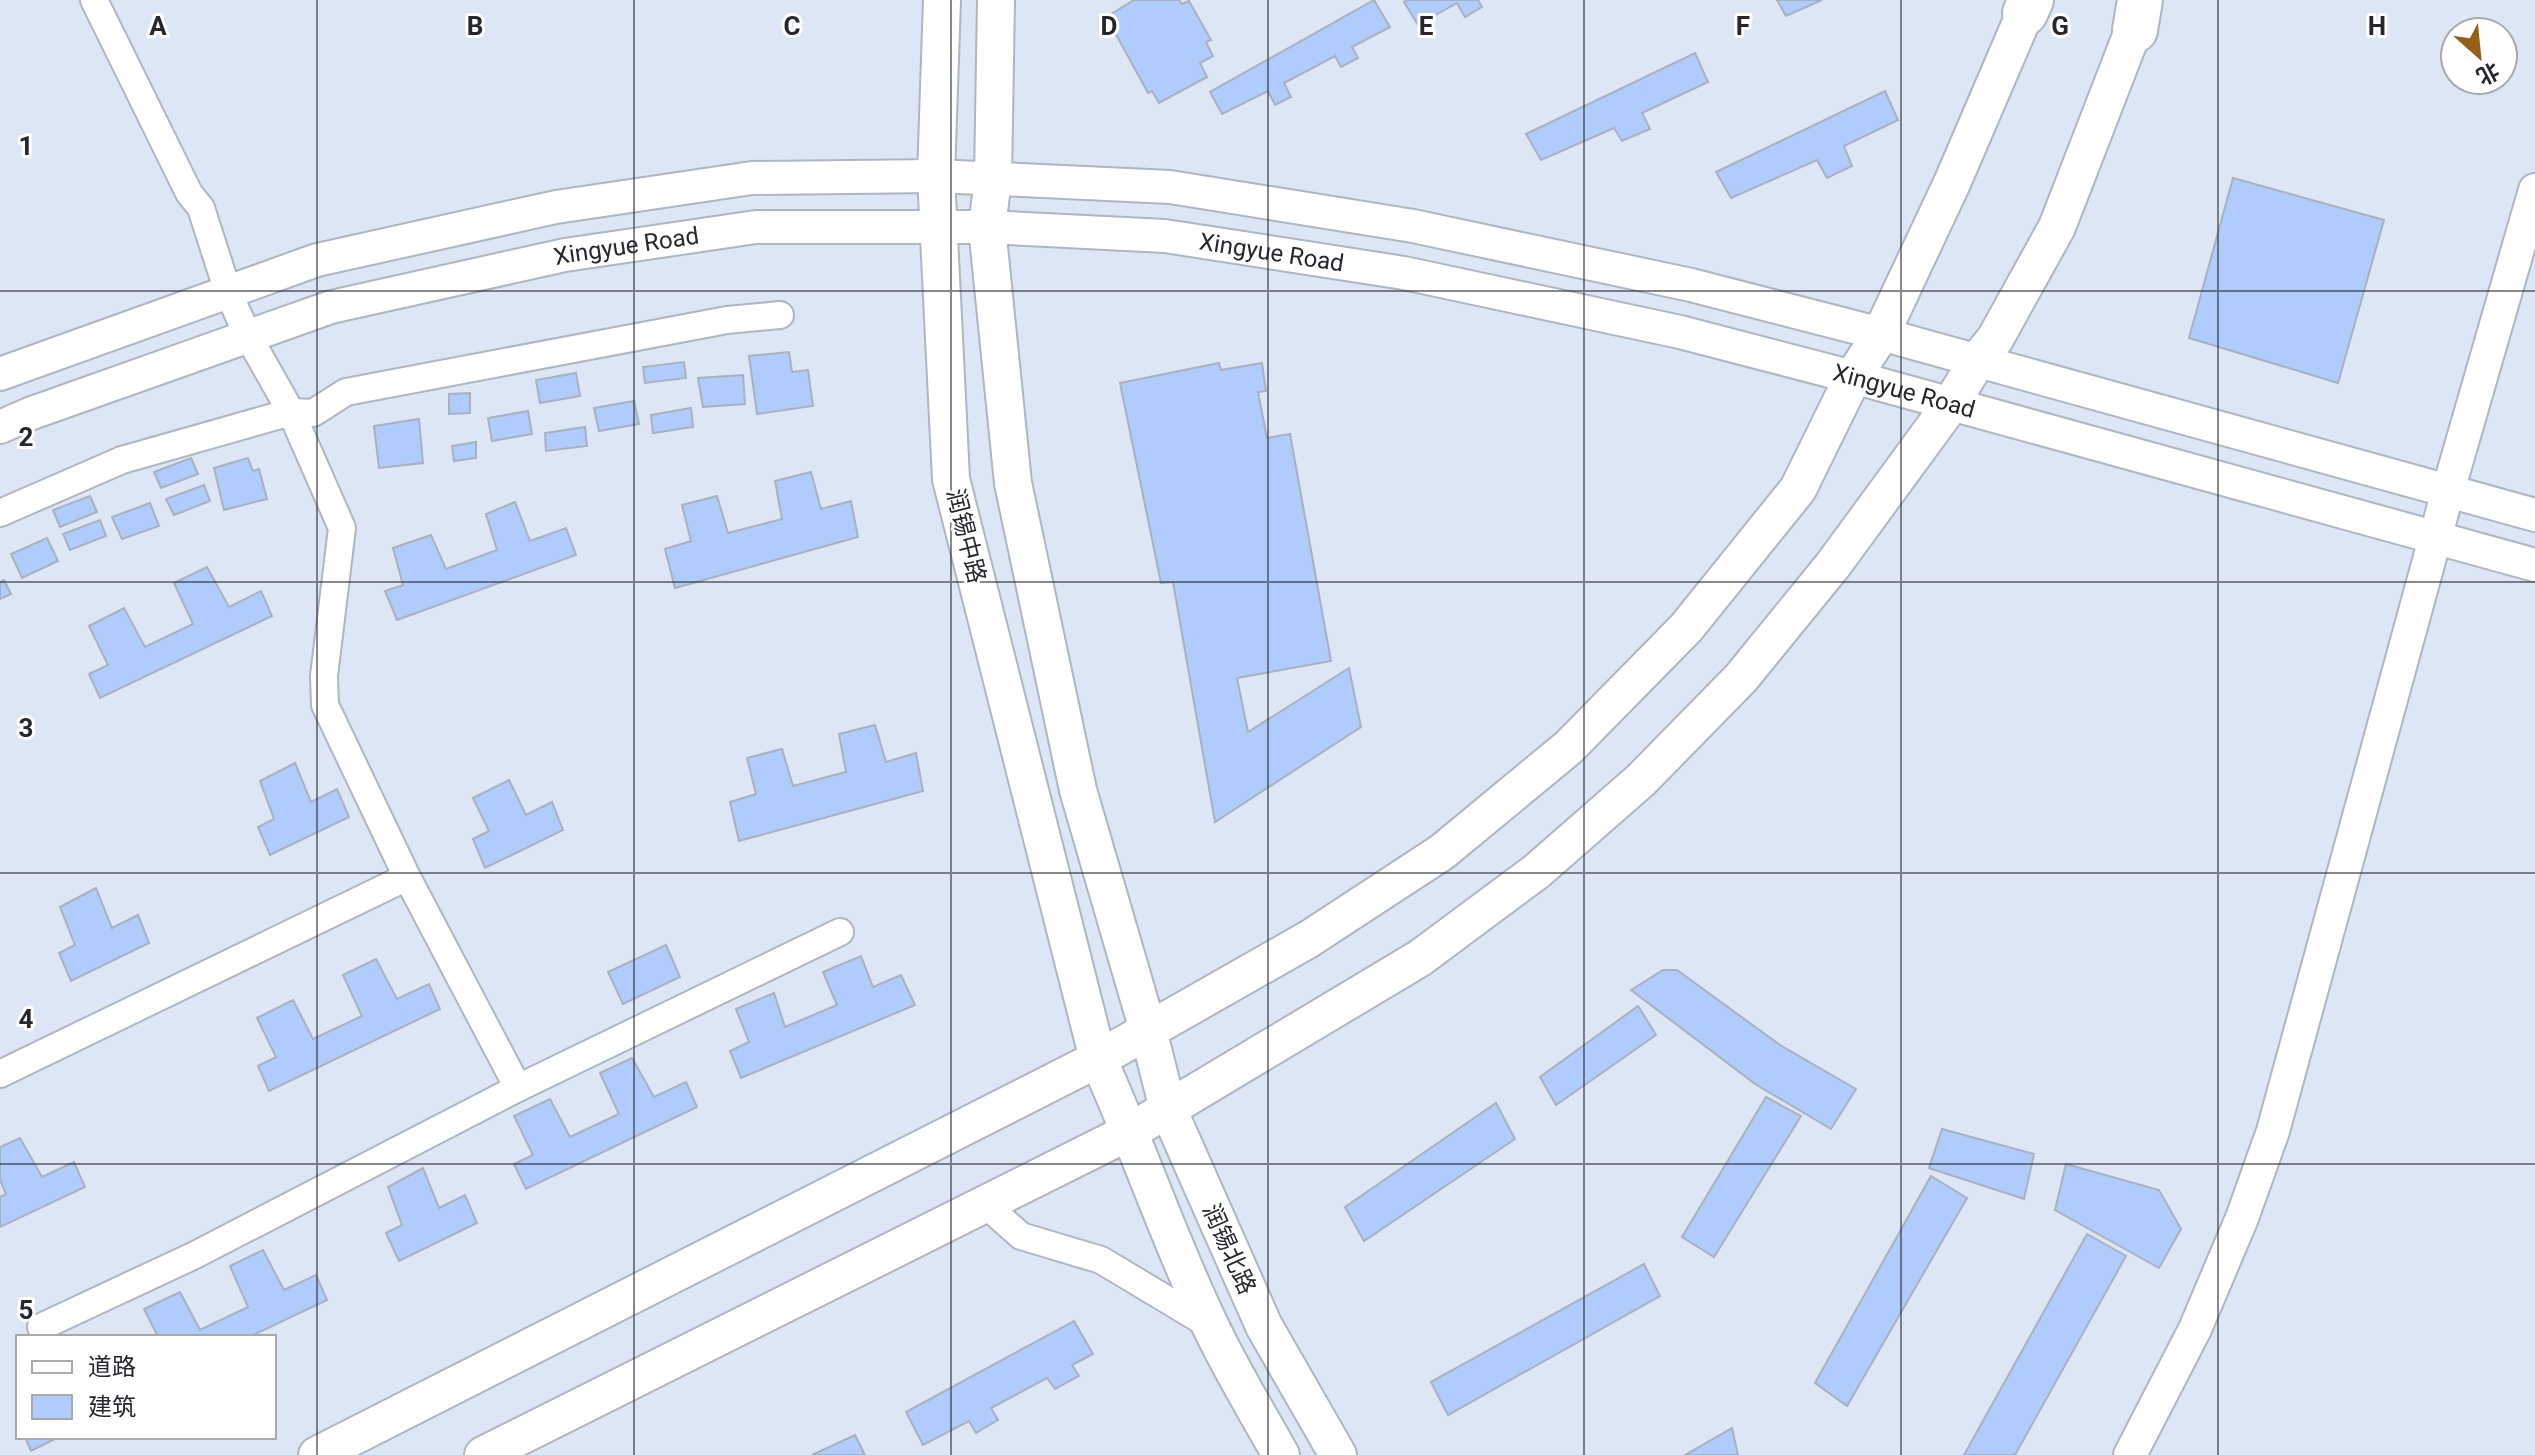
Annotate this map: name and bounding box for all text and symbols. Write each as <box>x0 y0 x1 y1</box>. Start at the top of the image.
text: A <box>149 11 167 41</box>
text: B <box>467 11 483 41</box>
text: C <box>783 11 801 41</box>
text: D <box>1101 11 1117 41</box>
text: E <box>1419 11 1434 41</box>
text: F <box>1736 11 1750 41</box>
text: G <box>2051 11 2069 41</box>
text: H <box>2368 11 2386 41</box>
north arrow <box>2439 16 2519 96</box>
text: 北 <box>2472 57 2503 90</box>
text: 1 <box>19 131 33 161</box>
street label: Xingyue Road <box>551 222 701 271</box>
street label: Xingyue Road <box>1197 227 1346 278</box>
street label: Xingyue Road <box>1830 358 1978 424</box>
text: 2 <box>19 422 33 452</box>
street label: 润锡中路 <box>941 486 991 586</box>
text: 3 <box>19 713 33 743</box>
text: 4 <box>19 1004 34 1034</box>
street label: 润锡北路 <box>1197 1199 1261 1299</box>
text: 5 <box>19 1295 33 1325</box>
legend <box>16 1335 276 1439</box>
text: 道路 <box>88 1353 136 1381</box>
text: 建筑 <box>88 1393 136 1421</box>

